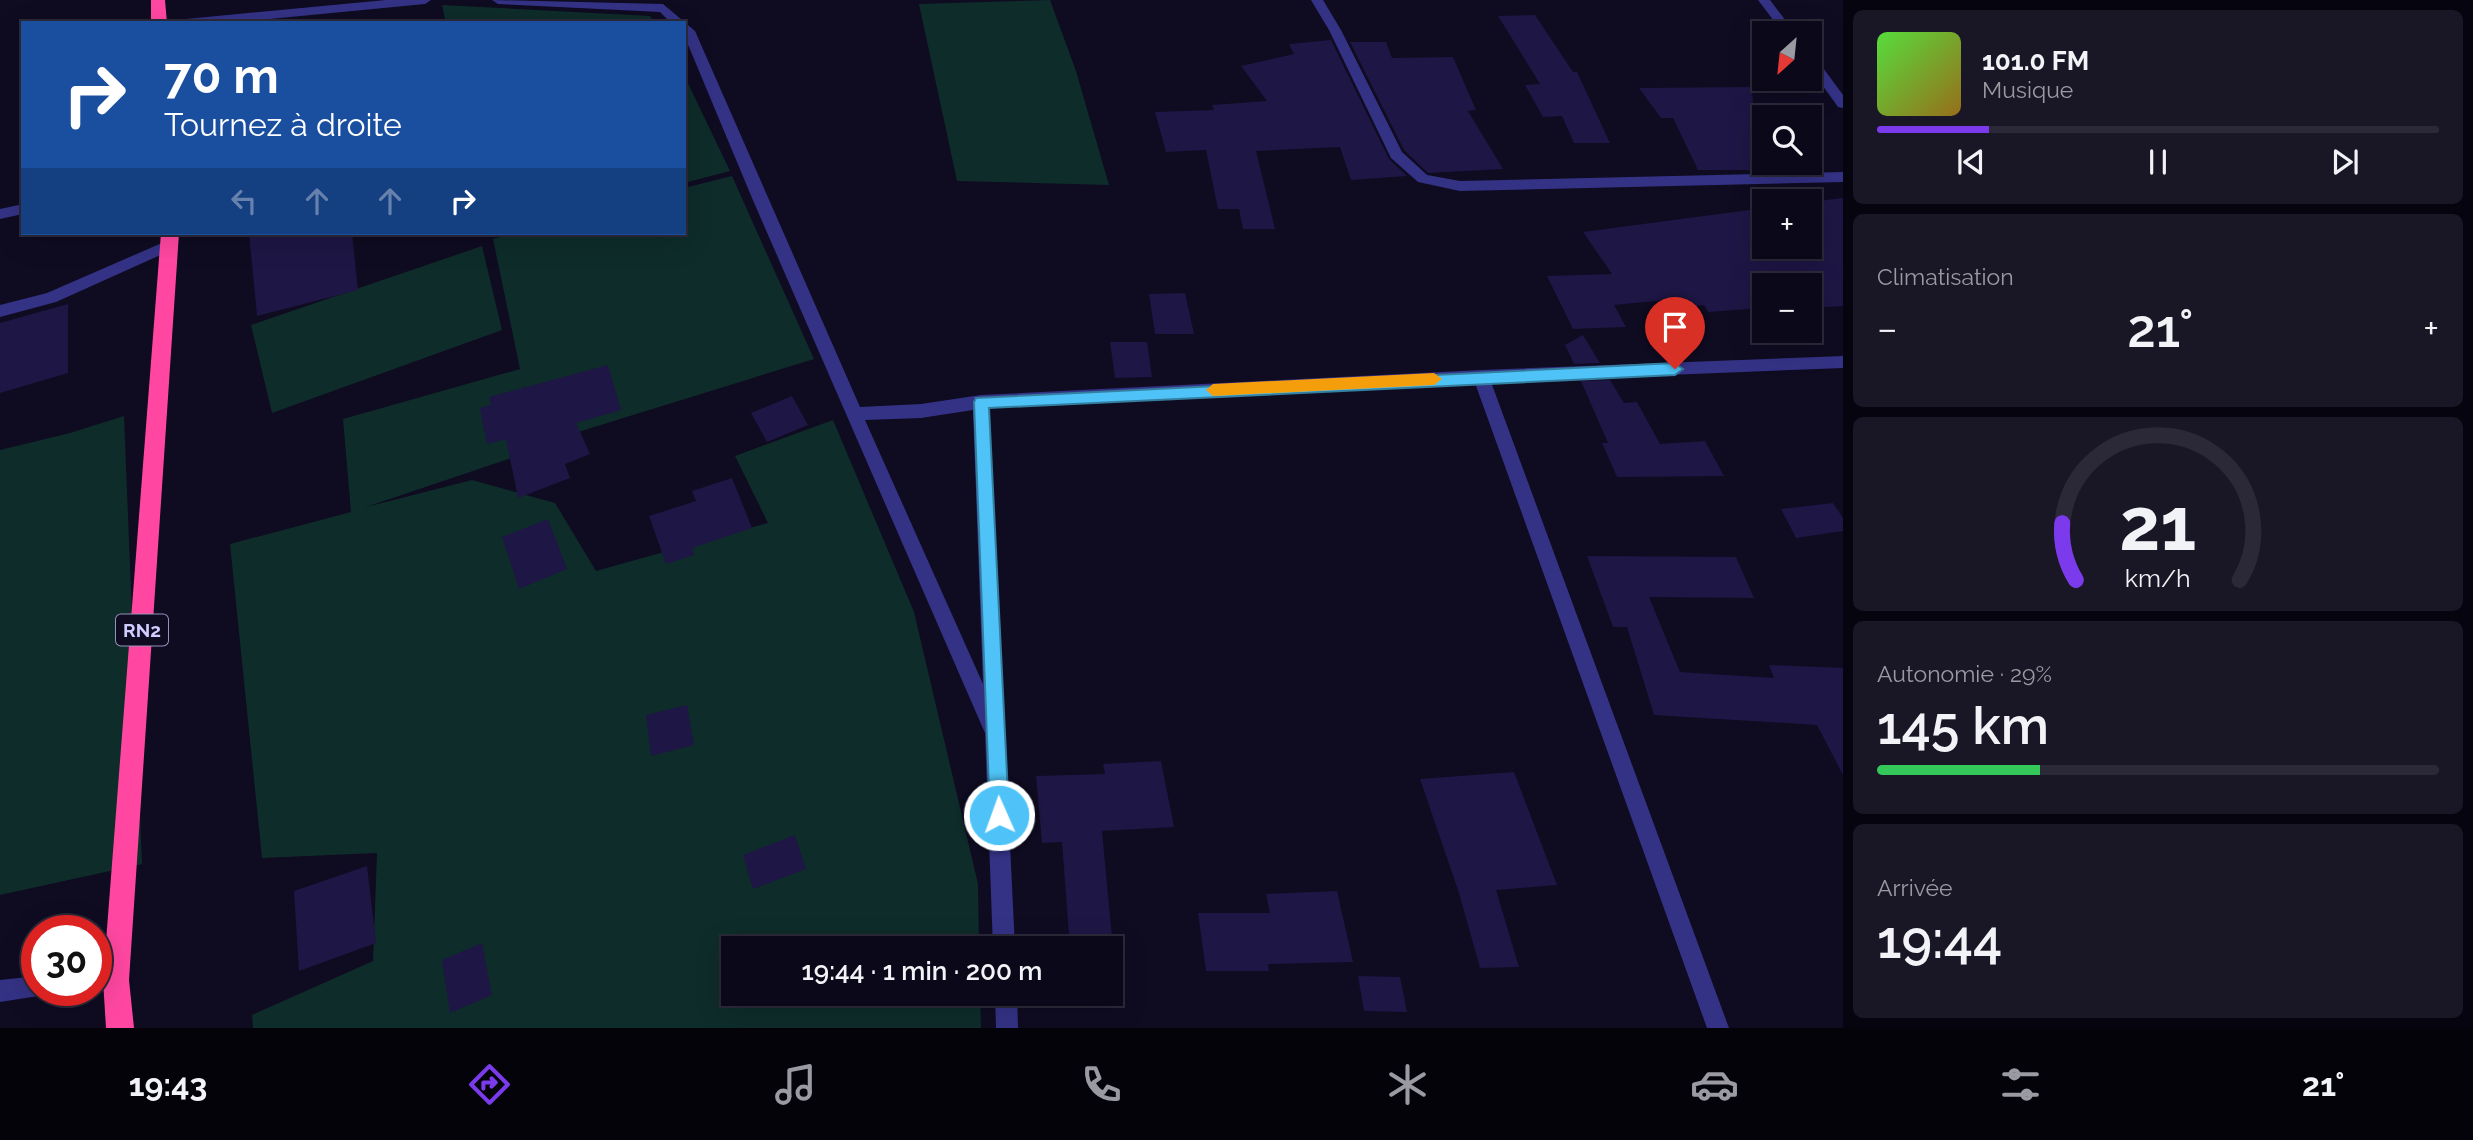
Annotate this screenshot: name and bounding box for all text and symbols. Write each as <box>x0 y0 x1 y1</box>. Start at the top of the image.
north arrow <box>1752 21 1822 91</box>
map controls <box>1752 21 1822 343</box>
text: 101.0 FM <box>1982 46 2089 76</box>
text: 70 m <box>164 47 279 104</box>
icon: right <box>49 49 140 140</box>
text: Musique <box>1982 76 2073 103</box>
button: search <box>1752 105 1822 175</box>
text: Tournez à droite <box>164 106 402 143</box>
icon: previous <box>1952 143 1990 181</box>
icon: pause <box>2139 143 2177 181</box>
icon: next <box>2326 143 2364 181</box>
icon: left <box>225 182 263 220</box>
icon: ahead <box>298 182 336 220</box>
icon: ahead <box>371 182 409 220</box>
icon: right <box>444 182 482 220</box>
button: + <box>1752 189 1822 259</box>
text: Climatisation <box>1877 263 2014 290</box>
button: − <box>1752 273 1822 343</box>
pin <box>1645 297 1705 369</box>
text: 21° <box>2127 298 2194 359</box>
text: − <box>1877 306 1897 351</box>
text: + <box>2423 306 2439 351</box>
icon: arrive <box>1656 308 1694 346</box>
text: 21 <box>2119 482 2197 567</box>
text: km/h <box>2125 563 2191 593</box>
road number: RN2 <box>116 614 168 646</box>
text: Autonomie · 29% <box>1877 660 2052 687</box>
text: 145 km <box>1877 695 2049 756</box>
position arrow <box>962 778 1036 852</box>
text: Arrivée <box>1877 874 1953 901</box>
text: 19:44 <box>1877 909 2002 970</box>
speed limit sign: 30 <box>21 915 112 1006</box>
text: 19:44 · 1 min · 200 m <box>802 956 1042 986</box>
icon: directions <box>465 1060 514 1109</box>
icon: music <box>771 1060 820 1109</box>
icon: phone <box>1077 1060 1126 1109</box>
icon: climate <box>1383 1060 1432 1109</box>
icon: car <box>1690 1060 1739 1109</box>
icon: filters <box>1996 1060 2045 1109</box>
text: 19:43 <box>129 1066 207 1103</box>
text: 21° <box>2302 1066 2344 1103</box>

